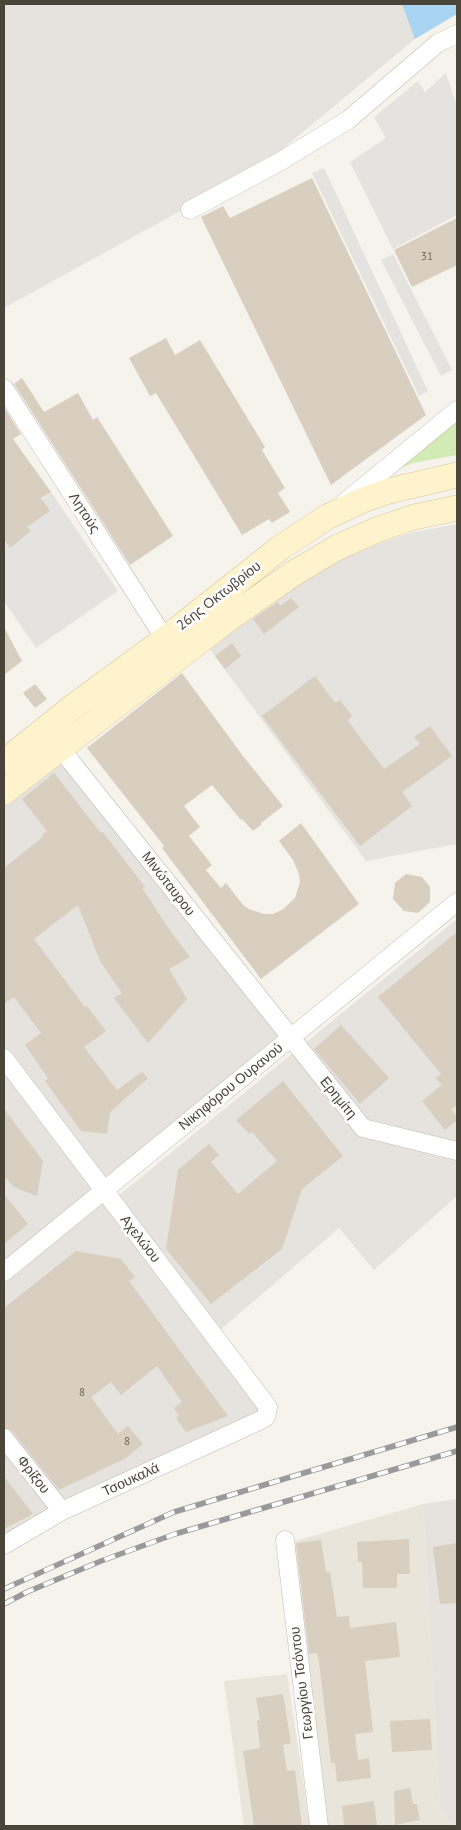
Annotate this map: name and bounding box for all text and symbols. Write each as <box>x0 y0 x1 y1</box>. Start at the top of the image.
house number: 31 <box>421 250 433 264</box>
street label: Λητούς <box>65 490 103 536</box>
street label: 26ης Οκτωβρίου <box>174 558 264 634</box>
street label: Μινώταυρου <box>138 848 198 920</box>
street label: Νικηφόρου Ουρανού <box>176 1040 286 1134</box>
street label: Ερημίτη <box>316 1074 360 1122</box>
street label: Αχελώου <box>116 1212 164 1266</box>
house number: 8 <box>79 1386 85 1400</box>
house number: 8 <box>124 1435 130 1449</box>
street label: Φρίξου <box>13 1453 53 1497</box>
street label: Τσουκαλά <box>100 1460 162 1500</box>
street label: Γεωργίου Τσόντου <box>287 1626 317 1740</box>

